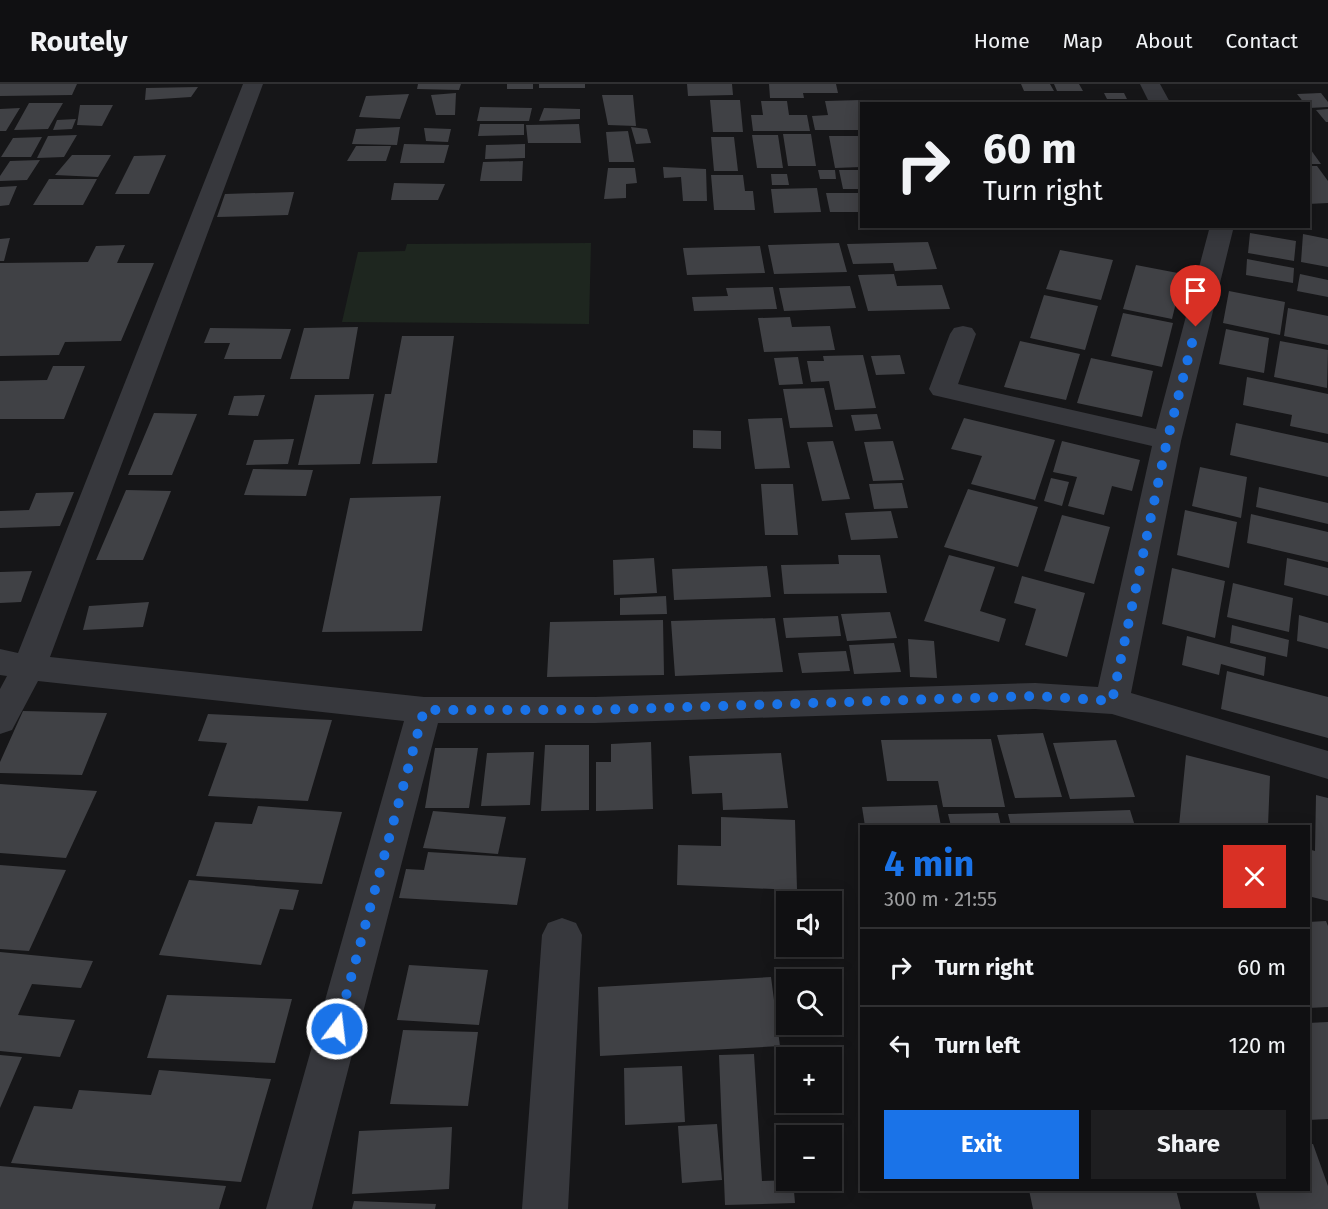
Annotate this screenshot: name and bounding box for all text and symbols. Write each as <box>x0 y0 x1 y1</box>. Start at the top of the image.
text: Routely <box>30 25 128 58</box>
text: Home <box>974 28 1030 54</box>
text: Map <box>1063 28 1103 54</box>
text: About <box>1136 28 1193 54</box>
text: Contact <box>1226 28 1298 54</box>
text: 60 m <box>983 124 1077 174</box>
icon: right <box>884 126 962 204</box>
text: Turn right <box>983 175 1103 207</box>
pin <box>1170 265 1221 327</box>
icon: arrive <box>1179 274 1212 307</box>
text: 4 min <box>884 842 974 886</box>
button: close <box>1223 845 1286 908</box>
text: 300 m · 21:55 <box>884 887 997 911</box>
map controls <box>776 891 842 1191</box>
button: sound <box>776 891 842 957</box>
icon: right <box>884 951 917 984</box>
text: Turn right <box>935 954 1034 981</box>
text: 60 m <box>1237 954 1286 981</box>
button: search <box>776 969 842 1035</box>
position arrow <box>305 997 369 1061</box>
icon: left <box>884 1029 917 1062</box>
text: Turn left <box>935 1032 1020 1059</box>
text: 120 m <box>1229 1032 1286 1059</box>
button: + <box>776 1047 842 1113</box>
button: Exit <box>884 1110 1079 1179</box>
button: Share <box>1091 1110 1286 1179</box>
button: − <box>776 1125 842 1191</box>

